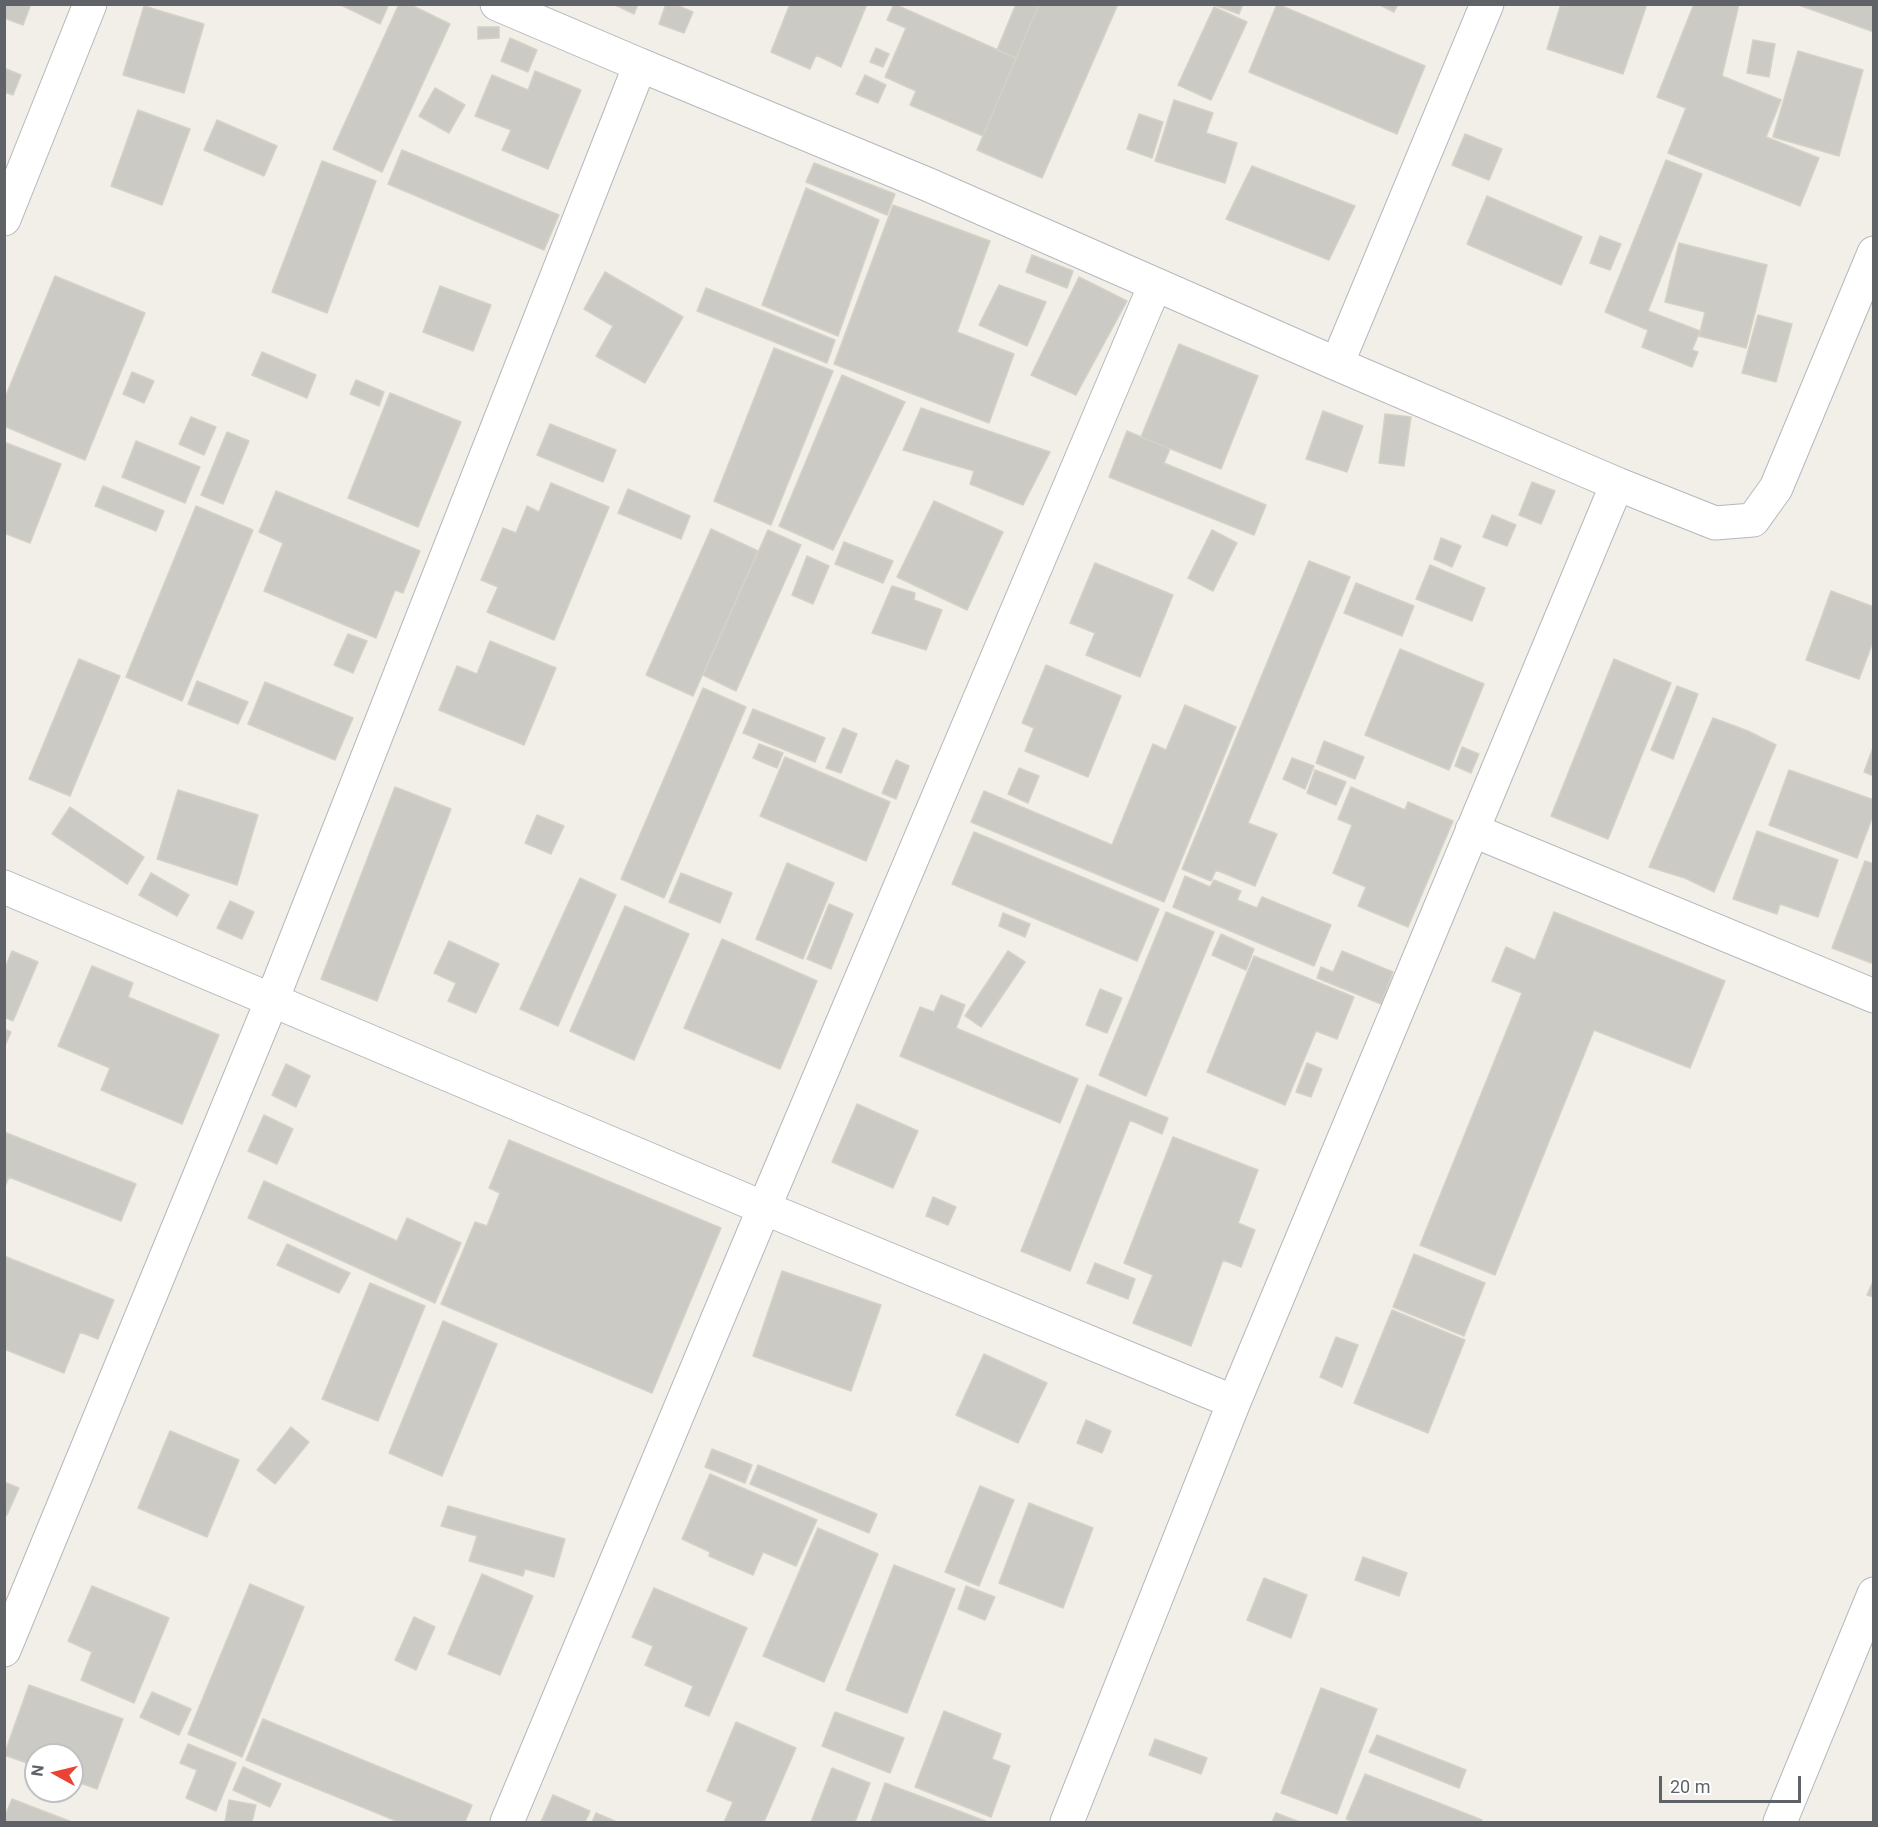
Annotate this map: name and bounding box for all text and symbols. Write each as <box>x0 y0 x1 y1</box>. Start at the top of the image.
north arrow <box>24 1743 84 1803</box>
text: N <box>27 1764 48 1778</box>
scale bar <box>1662 1764 1804 1802</box>
text: 20 m <box>1670 1776 1710 1797</box>

